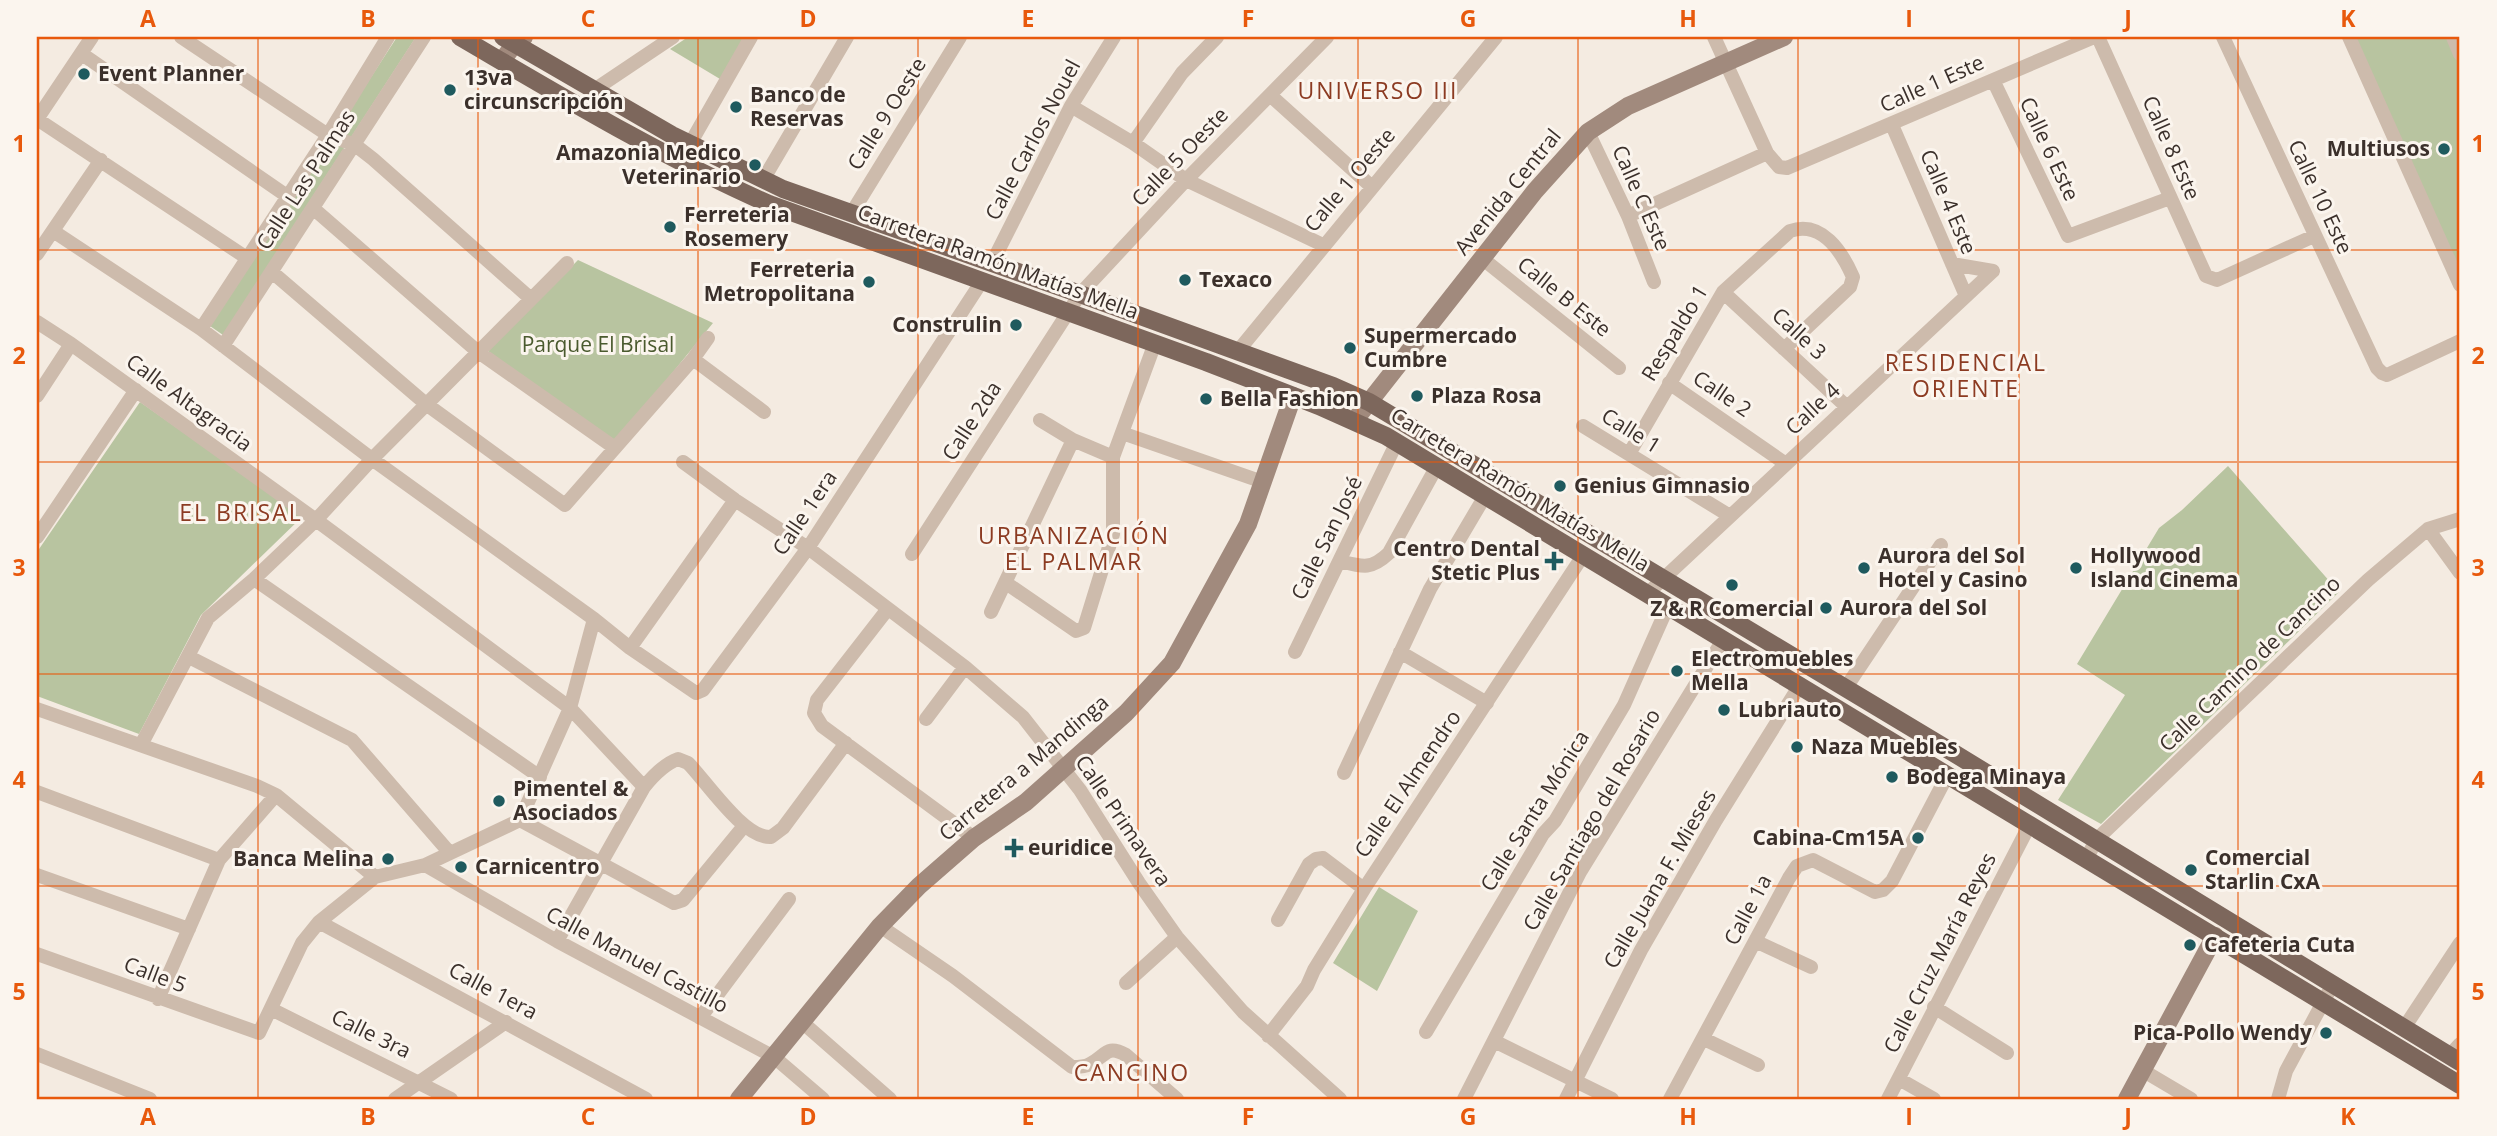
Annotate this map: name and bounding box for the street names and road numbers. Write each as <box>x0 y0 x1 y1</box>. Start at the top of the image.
street label: Calle 1 Este <box>1875 48 1988 118</box>
street label: Calle 9 Oeste <box>840 52 932 175</box>
street label: Calle Carlos Nouel <box>978 54 1086 225</box>
street label: Calle 8 Este <box>2137 91 2207 204</box>
street label: Calle 6 Este <box>2014 92 2086 205</box>
street label: Calle 5 Oeste <box>1125 101 1234 212</box>
street label: Calle Las Palmas <box>249 104 361 255</box>
street label: Calle 1 Oeste <box>1297 121 1401 237</box>
street label: Avenida Central <box>1448 122 1567 260</box>
street label: Calle 10 Este <box>2282 135 2360 258</box>
street label: Calle C Este <box>1606 141 1678 255</box>
street label: Calle 4 Este <box>1914 145 1984 258</box>
street label: Carretera Ramón Matías Mella <box>854 197 1143 325</box>
street label: Calle B Este <box>1512 250 1617 343</box>
street label: Respaldo 1 <box>1634 279 1714 386</box>
street label: Calle 3 <box>1766 301 1833 366</box>
street label: Calle Altagracia <box>121 347 258 457</box>
street label: Calle 2 <box>1688 363 1757 423</box>
street label: Calle 2da <box>935 375 1007 466</box>
street label: Calle 4 <box>1779 376 1846 441</box>
street label: Carretera Ramón Matías Mella <box>1386 401 1655 578</box>
street label: Calle 1 <box>1597 401 1666 459</box>
street label: Calle 1era <box>766 464 843 560</box>
street label: Calle San José <box>1284 471 1368 604</box>
street label: Calle Camino de Cancino <box>2153 569 2346 757</box>
street label: Carretera a Mandinga <box>933 688 1114 847</box>
street label: Calle Santiago del Rosario <box>1516 703 1666 936</box>
street label: Calle El Almendro <box>1347 704 1467 863</box>
street label: Calle Santa Mónica <box>1473 725 1595 896</box>
street label: Calle Primavera <box>1069 749 1178 892</box>
street label: Calle Juana F. Mieses <box>1596 784 1722 973</box>
street label: Calle Cruz María Reyes <box>1876 848 2002 1058</box>
street label: Calle 1a <box>1717 869 1777 950</box>
street label: Calle Manuel Castillo <box>541 899 733 1019</box>
street label: Calle 5 <box>120 949 191 999</box>
street label: Calle 1era <box>444 955 543 1025</box>
street label: Calle 3ra <box>327 1002 416 1064</box>

